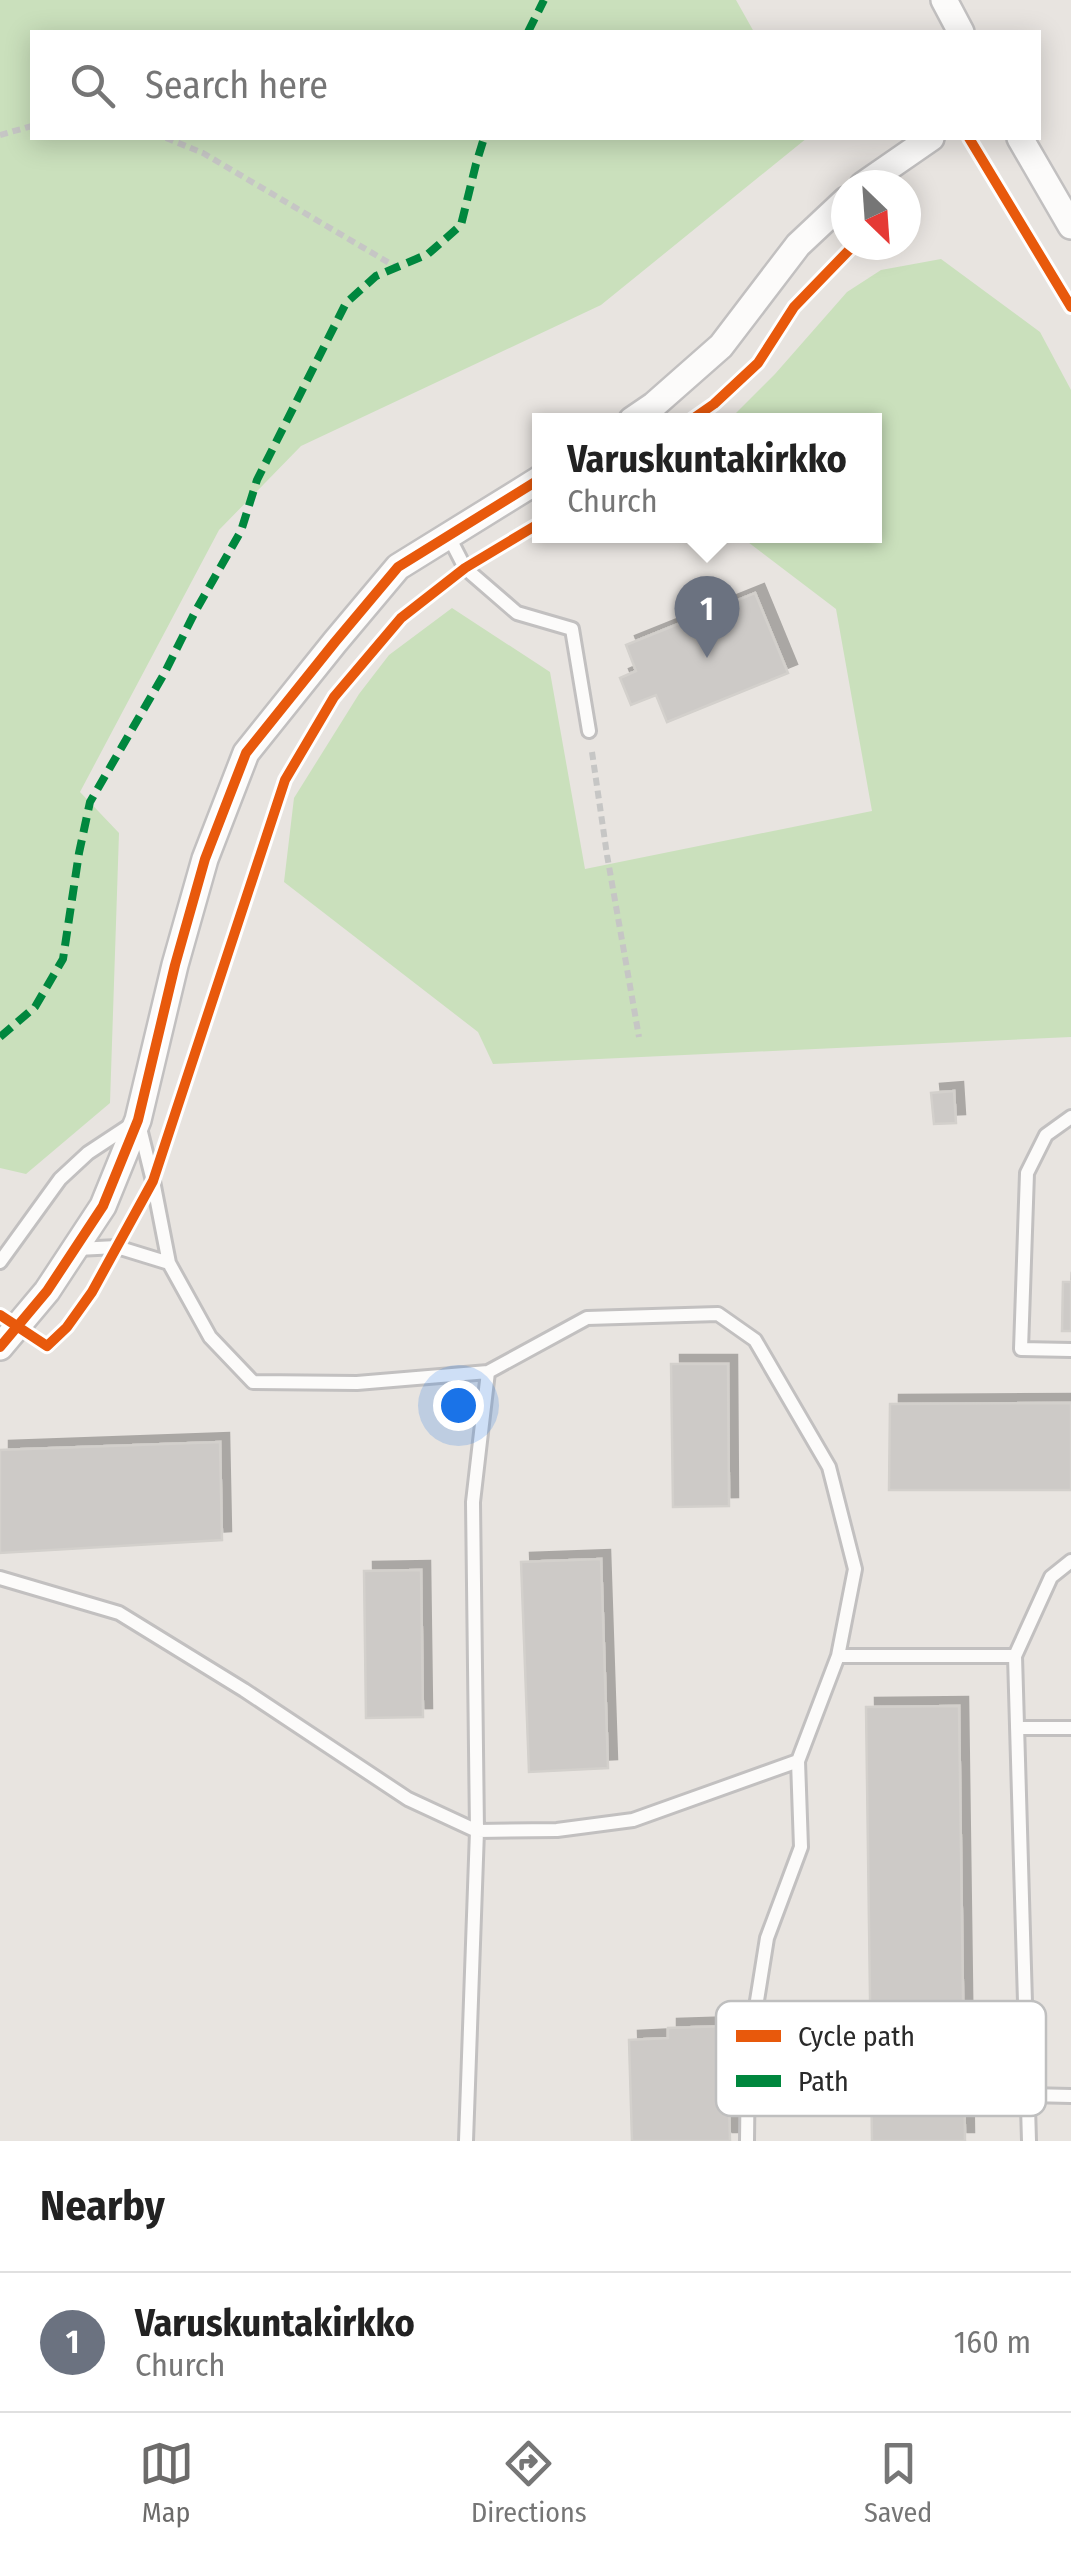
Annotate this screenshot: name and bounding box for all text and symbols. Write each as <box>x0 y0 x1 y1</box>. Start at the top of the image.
search box <box>30 30 1041 140</box>
icon: search <box>65 58 120 113</box>
text: Search here <box>145 62 328 108</box>
north arrow <box>831 170 921 260</box>
popup <box>532 413 882 543</box>
text: Varuskuntakirkko <box>567 436 847 482</box>
text: Church <box>567 482 658 520</box>
pin: 1 <box>674 576 740 658</box>
your location <box>433 1380 484 1431</box>
legend <box>716 2001 1046 2116</box>
text: Cycle path <box>798 2020 915 2053</box>
text: Path <box>798 2065 849 2098</box>
text: Nearby <box>40 2181 165 2231</box>
text: Varuskuntakirkko <box>135 2300 415 2346</box>
text: 1 <box>66 2323 79 2361</box>
text: 160 m <box>954 2323 1031 2361</box>
text: Church <box>135 2346 225 2384</box>
tab: Map <box>139 2436 194 2529</box>
tab: Directions <box>471 2436 587 2529</box>
tab: Saved <box>864 2436 932 2529</box>

